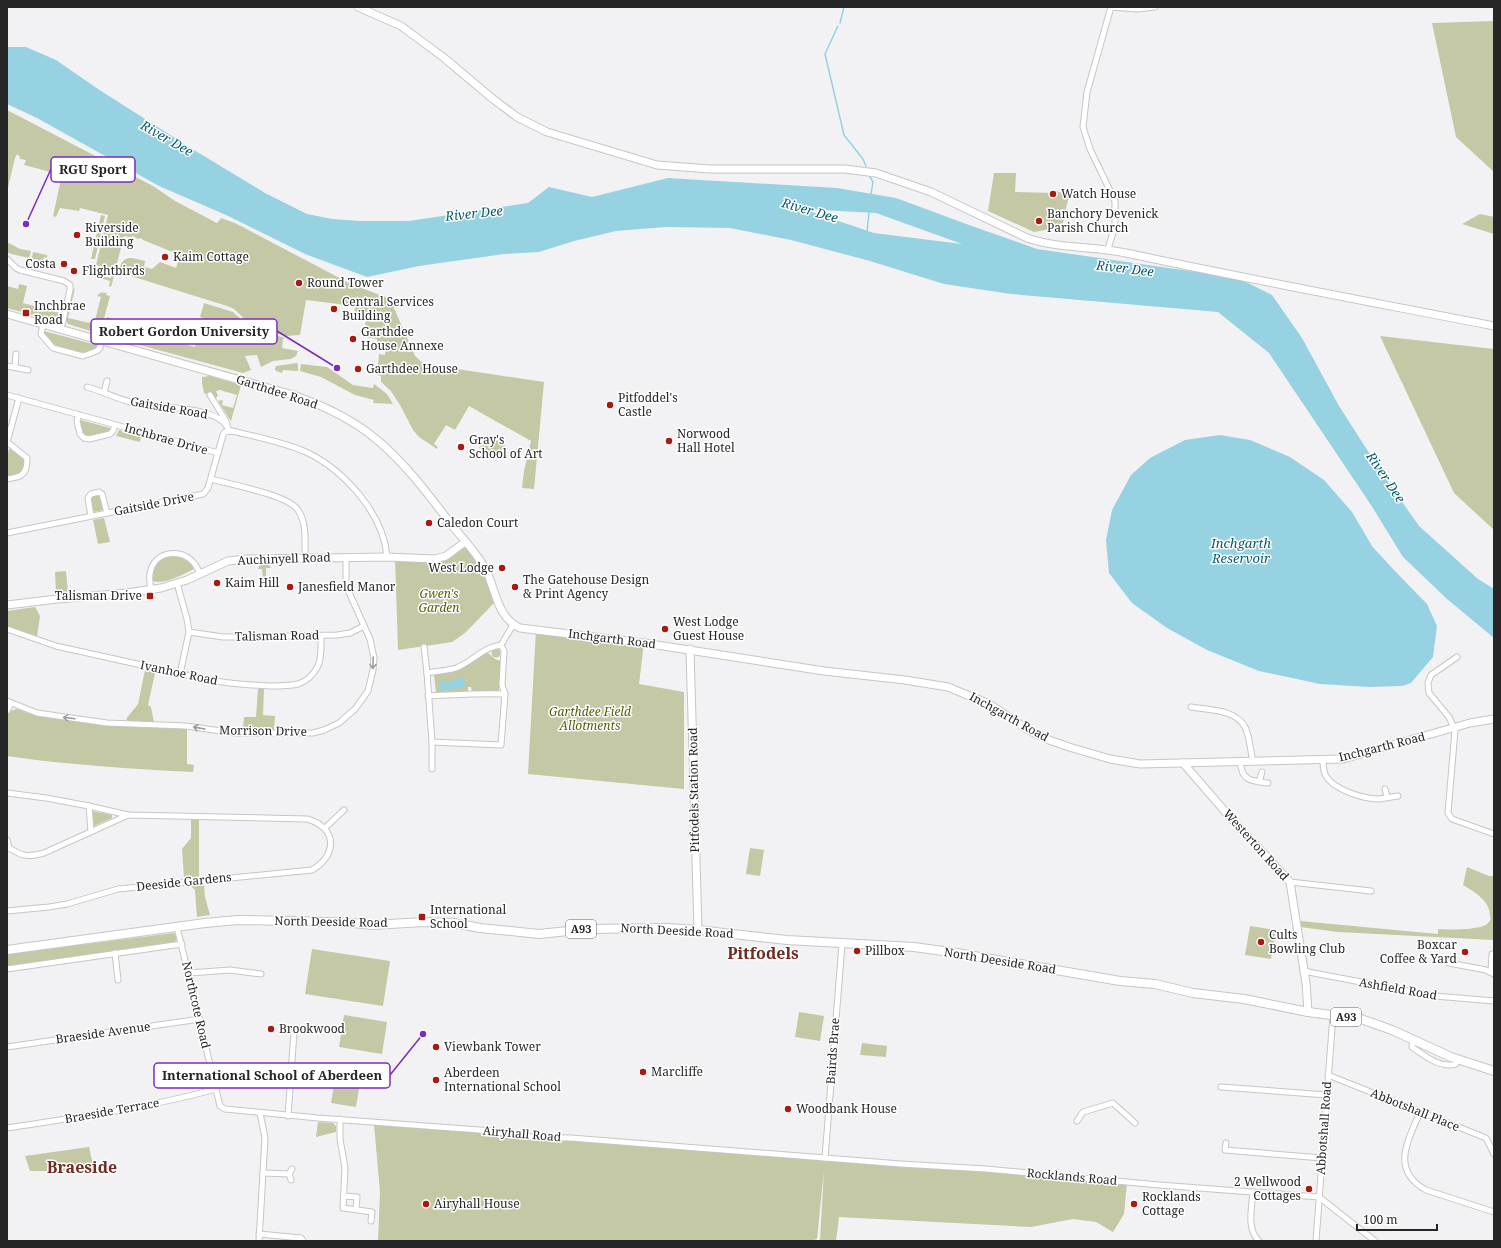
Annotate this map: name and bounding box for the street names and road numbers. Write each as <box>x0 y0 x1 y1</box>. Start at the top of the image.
street label: Garthdee Road <box>234 370 321 413</box>
street label: Gaitside Road <box>129 392 210 423</box>
street label: Inchbrae Drive <box>122 418 210 459</box>
street label: Gaitside Drive <box>112 487 195 520</box>
street label: Auchinyell Road <box>237 548 332 569</box>
street label: Inchgarth Road <box>567 625 658 652</box>
street label: Talisman Road <box>235 626 320 645</box>
street label: Ivanhoe Road <box>139 656 220 689</box>
street label: Inchgarth Road <box>966 688 1053 746</box>
street label: Morrison Drive <box>219 721 307 740</box>
street label: Pitfodels Station Road <box>684 727 703 853</box>
street label: Inchgarth Road <box>1337 727 1427 765</box>
street label: Westerton Road <box>1220 805 1294 885</box>
street label: Deeside Gardens <box>135 868 232 895</box>
street label: North Deeside Road <box>274 912 388 931</box>
street label: North Deeside Road <box>620 919 735 942</box>
road number: A93 <box>566 920 596 938</box>
street label: North Deeside Road <box>943 943 1058 978</box>
street label: Northcote Road <box>178 960 215 1051</box>
street label: Ashfield Road <box>1358 973 1439 1004</box>
road number: A93 <box>1331 1008 1361 1026</box>
street label: Braeside Avenue <box>54 1017 151 1048</box>
street label: Bairds Brae <box>822 1017 843 1085</box>
street label: Abbotshall Road <box>1312 1080 1335 1175</box>
street label: Abbotshall Place <box>1368 1084 1462 1135</box>
street label: Braeside Terrace <box>63 1094 161 1127</box>
street label: Airyhall Road <box>482 1122 563 1145</box>
street label: Rocklands Road <box>1026 1164 1119 1189</box>

